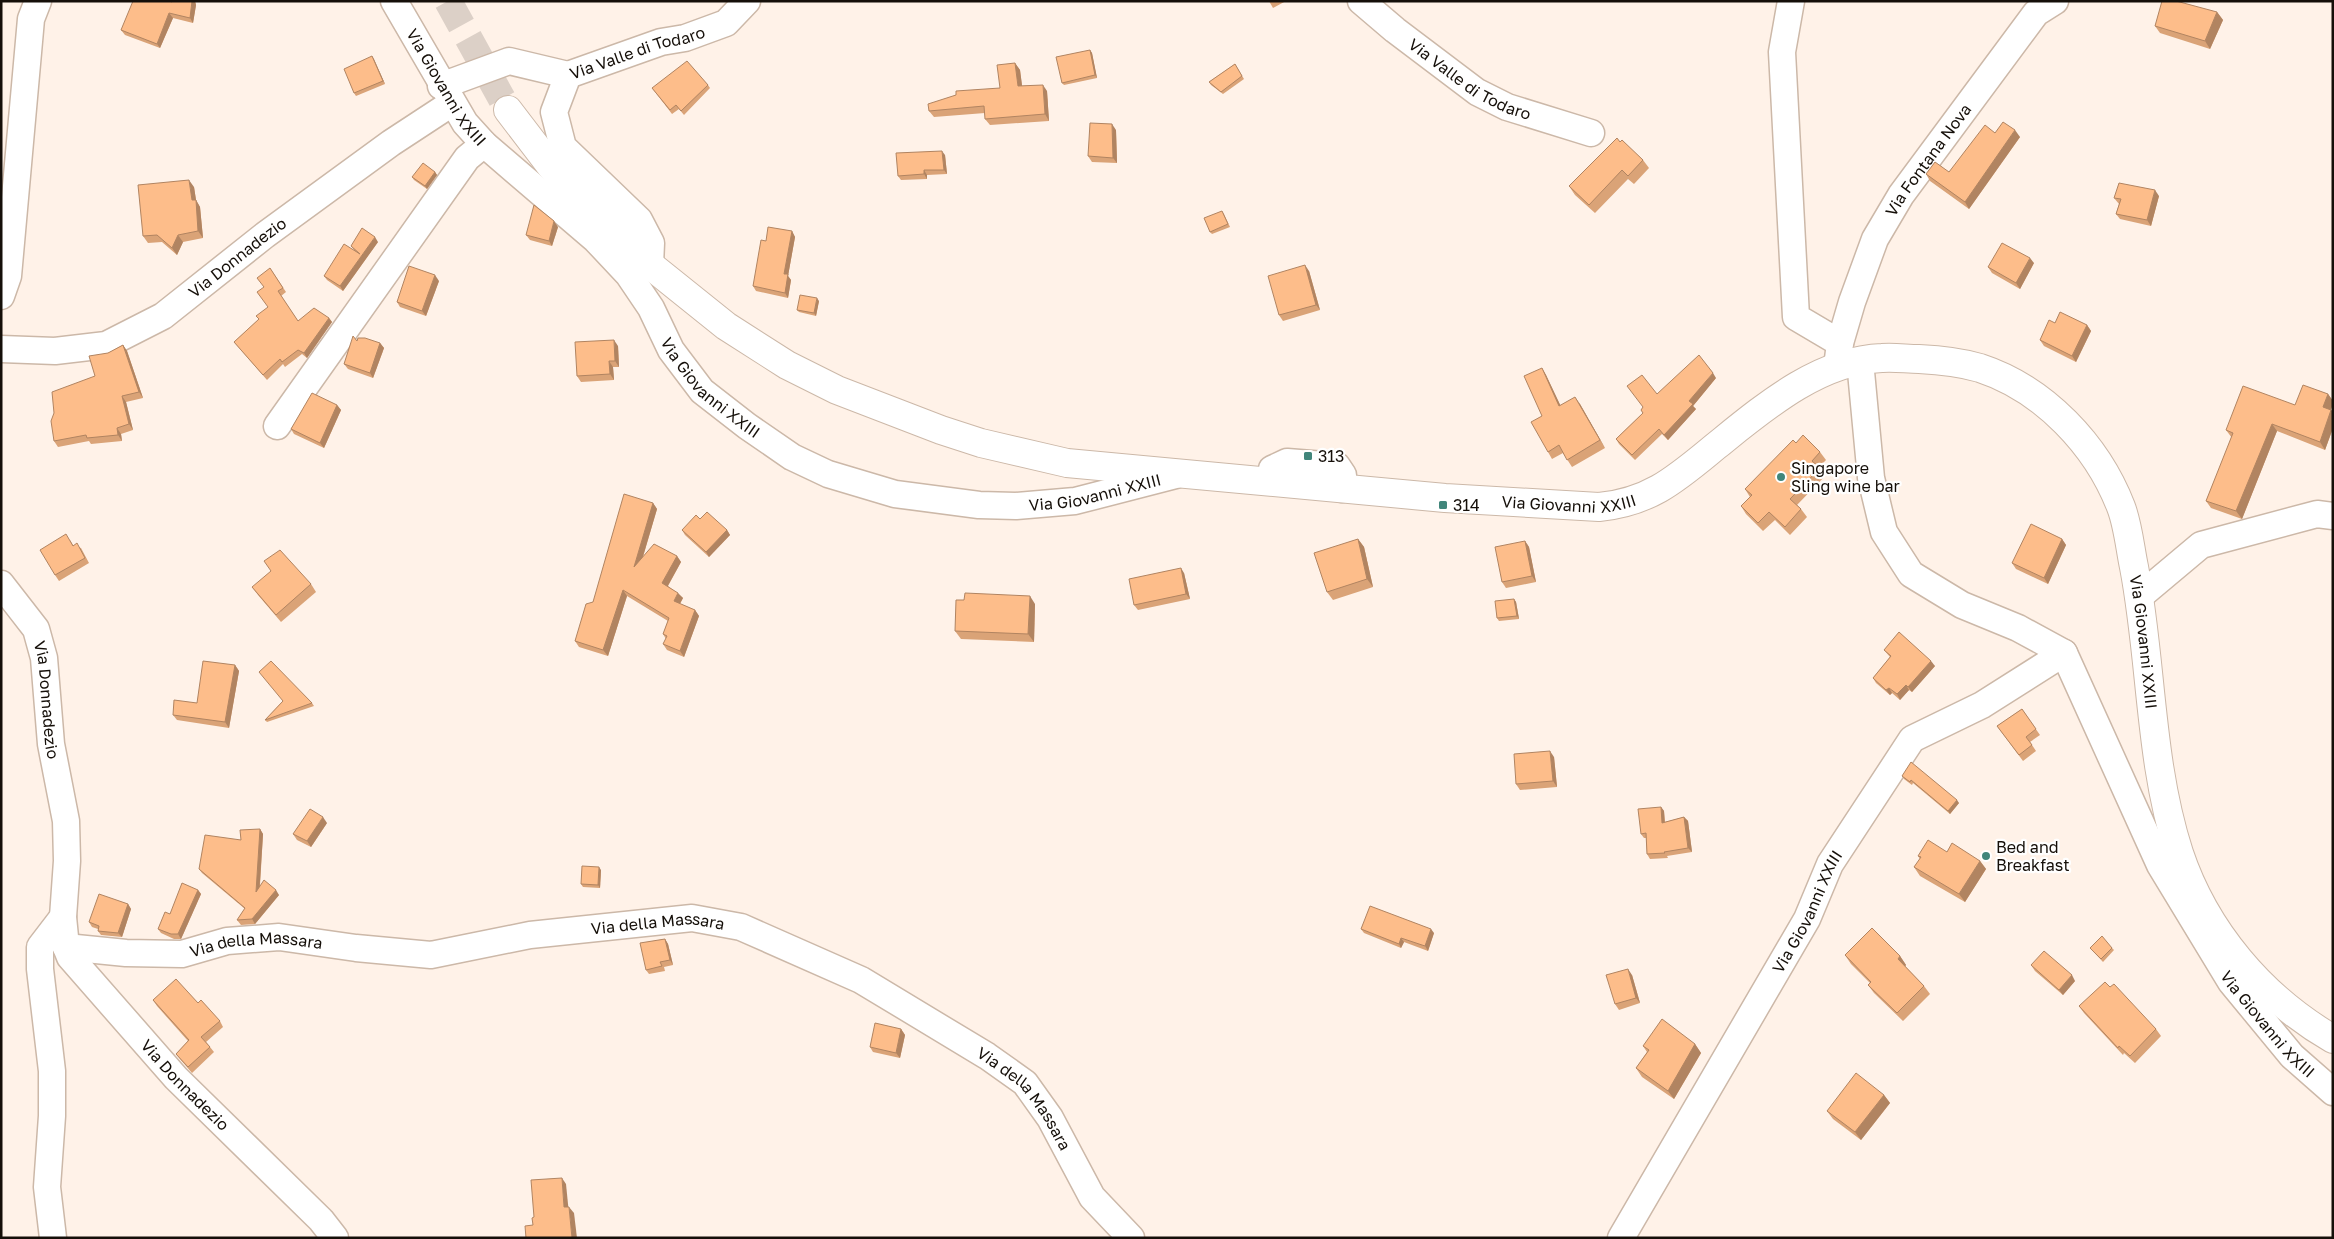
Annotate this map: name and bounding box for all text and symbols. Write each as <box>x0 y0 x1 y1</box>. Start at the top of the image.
street label: Via Valle di Todaro <box>567 22 708 84</box>
street label: Via Giovanni XXIII <box>402 25 491 150</box>
street label: Via Valle di Todaro <box>1405 34 1533 124</box>
street label: Via Fontana Nova <box>1881 100 1975 220</box>
street label: Via Donnadezio <box>184 213 290 302</box>
street label: Via Giovanni XXIII <box>657 334 764 442</box>
place label: 313 <box>1318 446 1344 466</box>
marker: 313 <box>1302 450 1314 462</box>
place label: Singapore Sling wine bar <box>1791 458 1900 496</box>
street label: Via Giovanni XXIII <box>1028 469 1163 515</box>
marker: Singapore Sling wine bar <box>1775 471 1787 483</box>
street label: Via Giovanni XXIII <box>1501 490 1639 517</box>
place label: 314 <box>1453 495 1480 515</box>
marker: 314 <box>1437 499 1449 511</box>
street label: Via Giovanni XXIII <box>2126 573 2162 710</box>
street label: Via Donnadezio <box>30 638 64 761</box>
place label: Bed and Breakfast <box>1996 837 2070 875</box>
street label: Via Giovanni XXIII <box>1768 846 1846 976</box>
marker: Bed and Breakfast <box>1980 850 1992 862</box>
street label: Via della Massara <box>590 908 726 939</box>
street label: Via della Massara <box>187 927 324 961</box>
street label: Via Giovanni XXIII <box>2216 967 2319 1082</box>
street label: Via Donnadezio <box>137 1035 233 1135</box>
street label: Via della Massara <box>974 1042 1075 1154</box>

